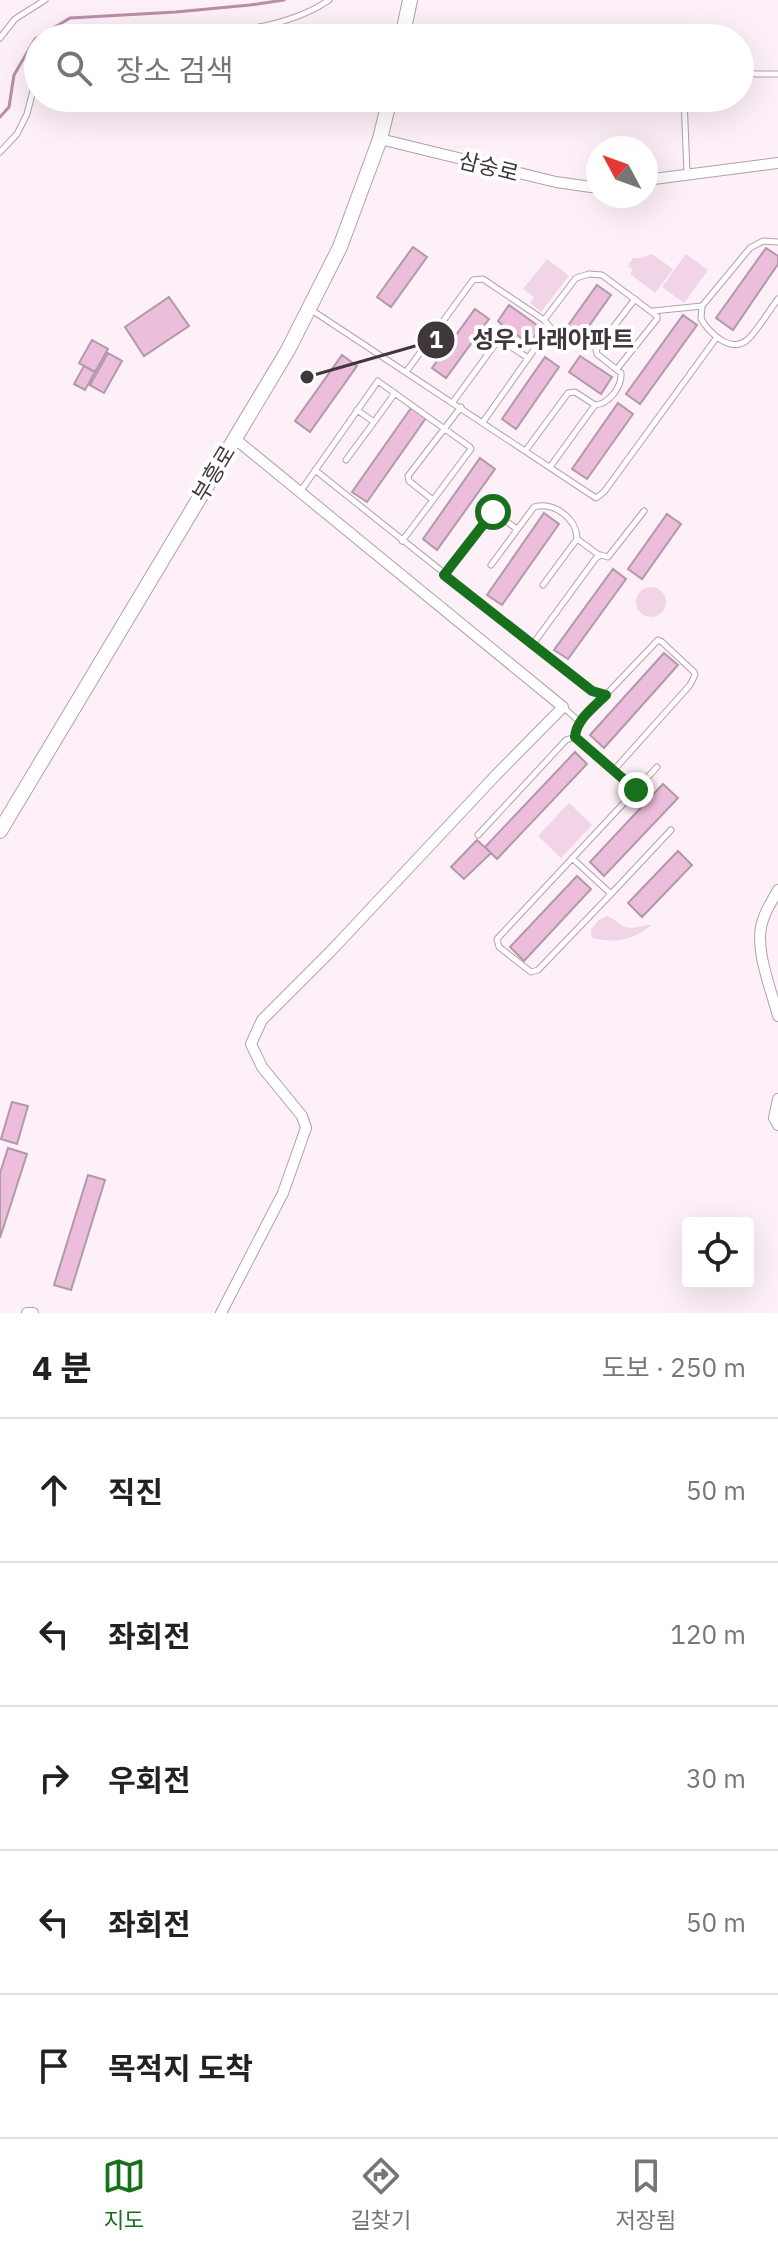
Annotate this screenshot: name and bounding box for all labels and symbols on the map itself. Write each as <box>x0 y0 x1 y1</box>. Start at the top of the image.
north arrow <box>586 136 658 208</box>
street label: 삼숭로 <box>456 145 522 187</box>
callout: 성우.나래아파트 <box>416 316 650 364</box>
text: 1 <box>429 323 443 355</box>
text: 성우.나래아파트 <box>472 323 634 355</box>
street label: 부흥로 <box>185 440 241 506</box>
route start <box>475 494 511 530</box>
route end <box>618 772 654 808</box>

